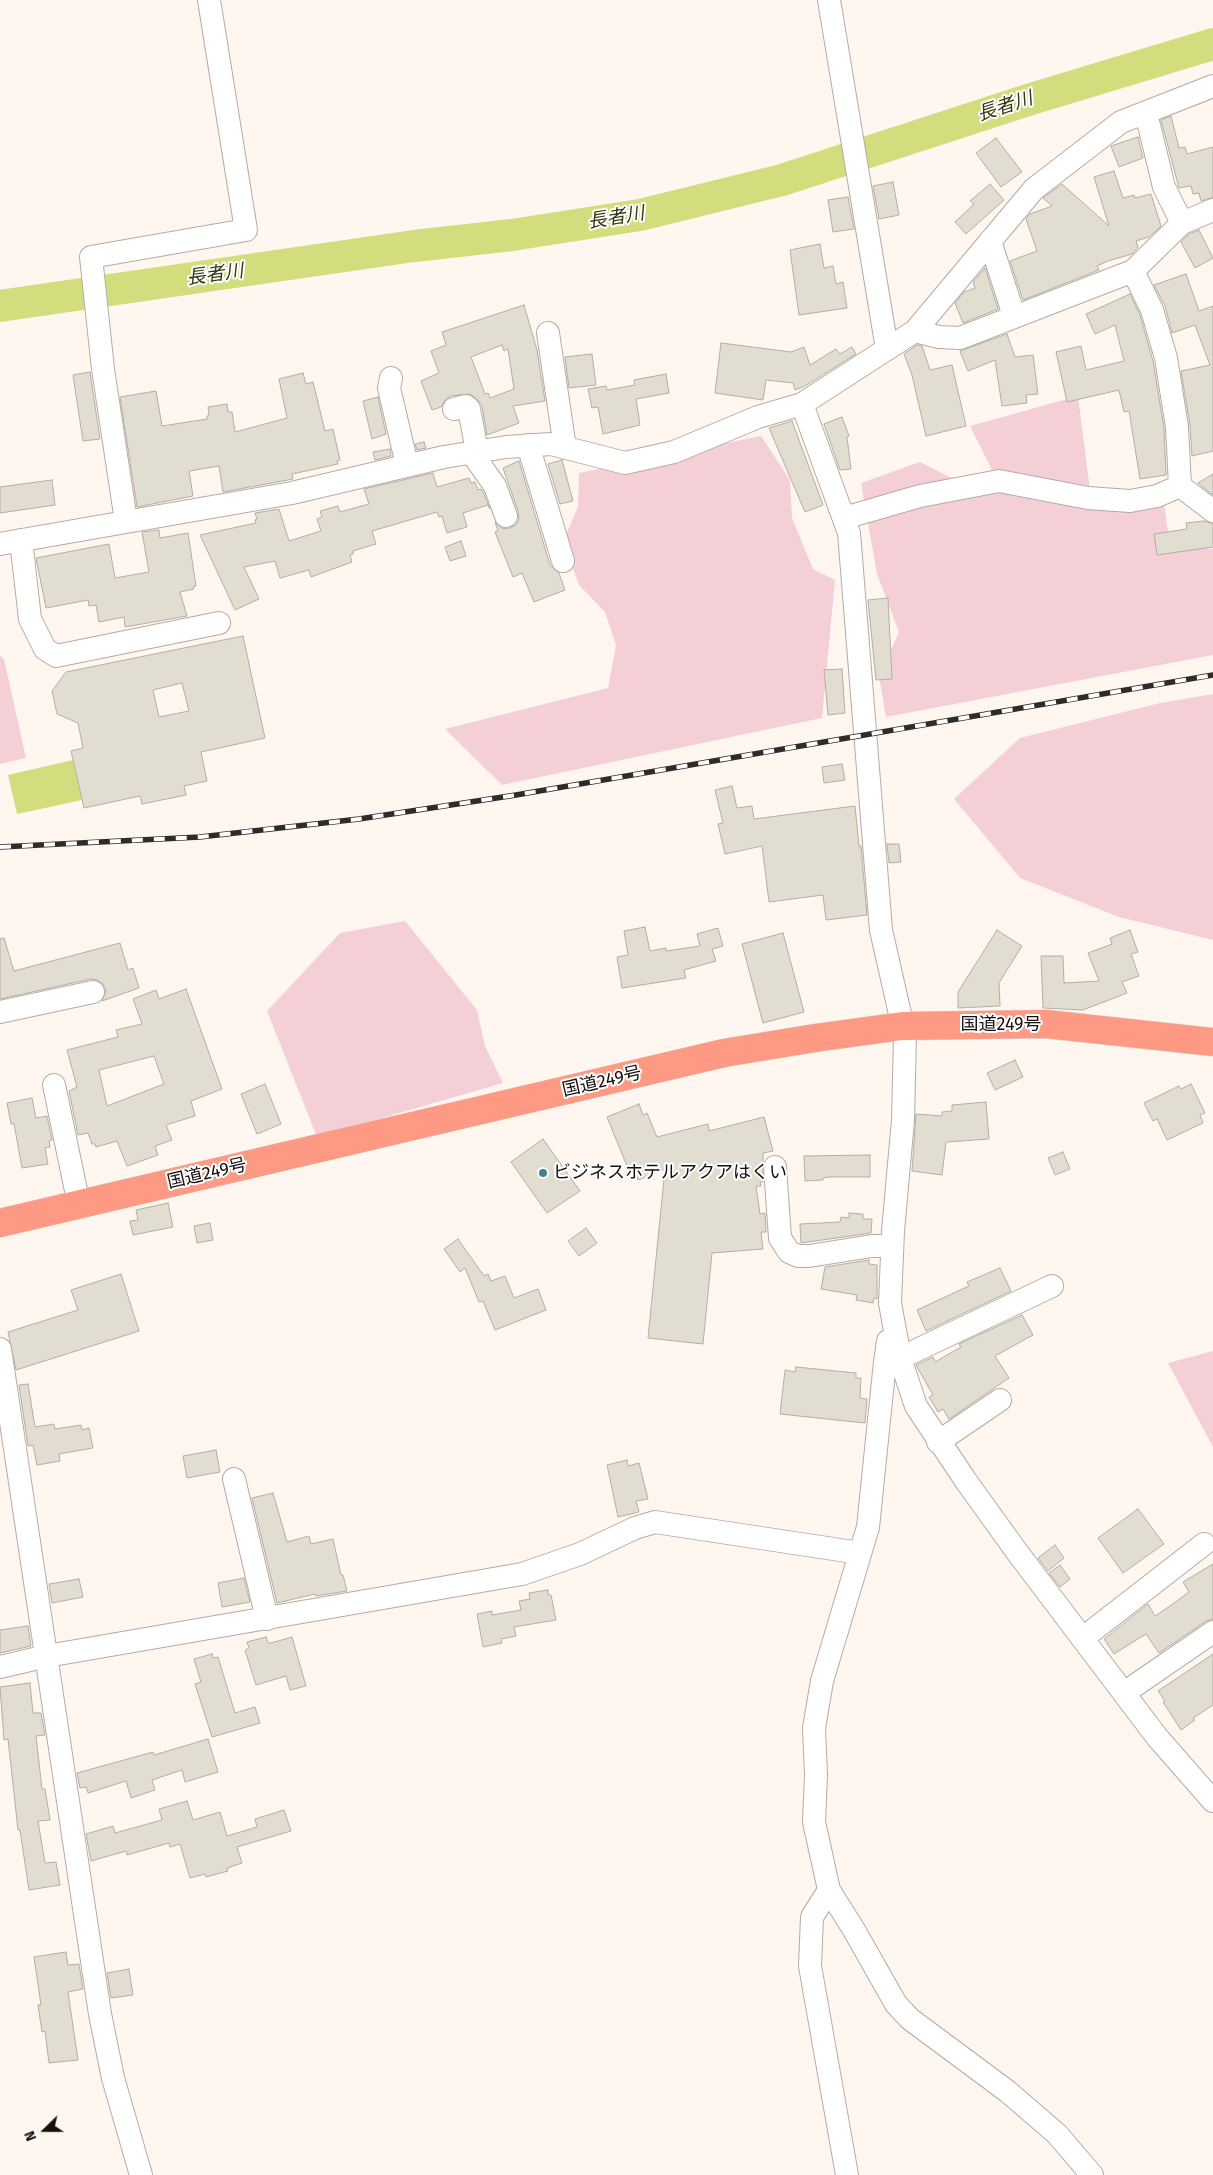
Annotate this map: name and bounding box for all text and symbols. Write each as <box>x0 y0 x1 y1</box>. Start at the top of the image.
water label: 長者川 <box>974 87 1036 127</box>
water label: 長者川 <box>586 202 646 234</box>
water label: 長者川 <box>185 260 245 290</box>
street label: 国道249号 <box>960 1014 1042 1036</box>
street label: 国道249号 <box>560 1062 644 1102</box>
street label: 国道249号 <box>165 1154 249 1194</box>
place label: ビジネスホテルアクアはくい <box>553 1162 787 1184</box>
marker: ビジネスホテルアクアはくい <box>537 1167 549 1179</box>
north arrow <box>20 2105 70 2155</box>
text: N <box>21 2128 40 2143</box>

